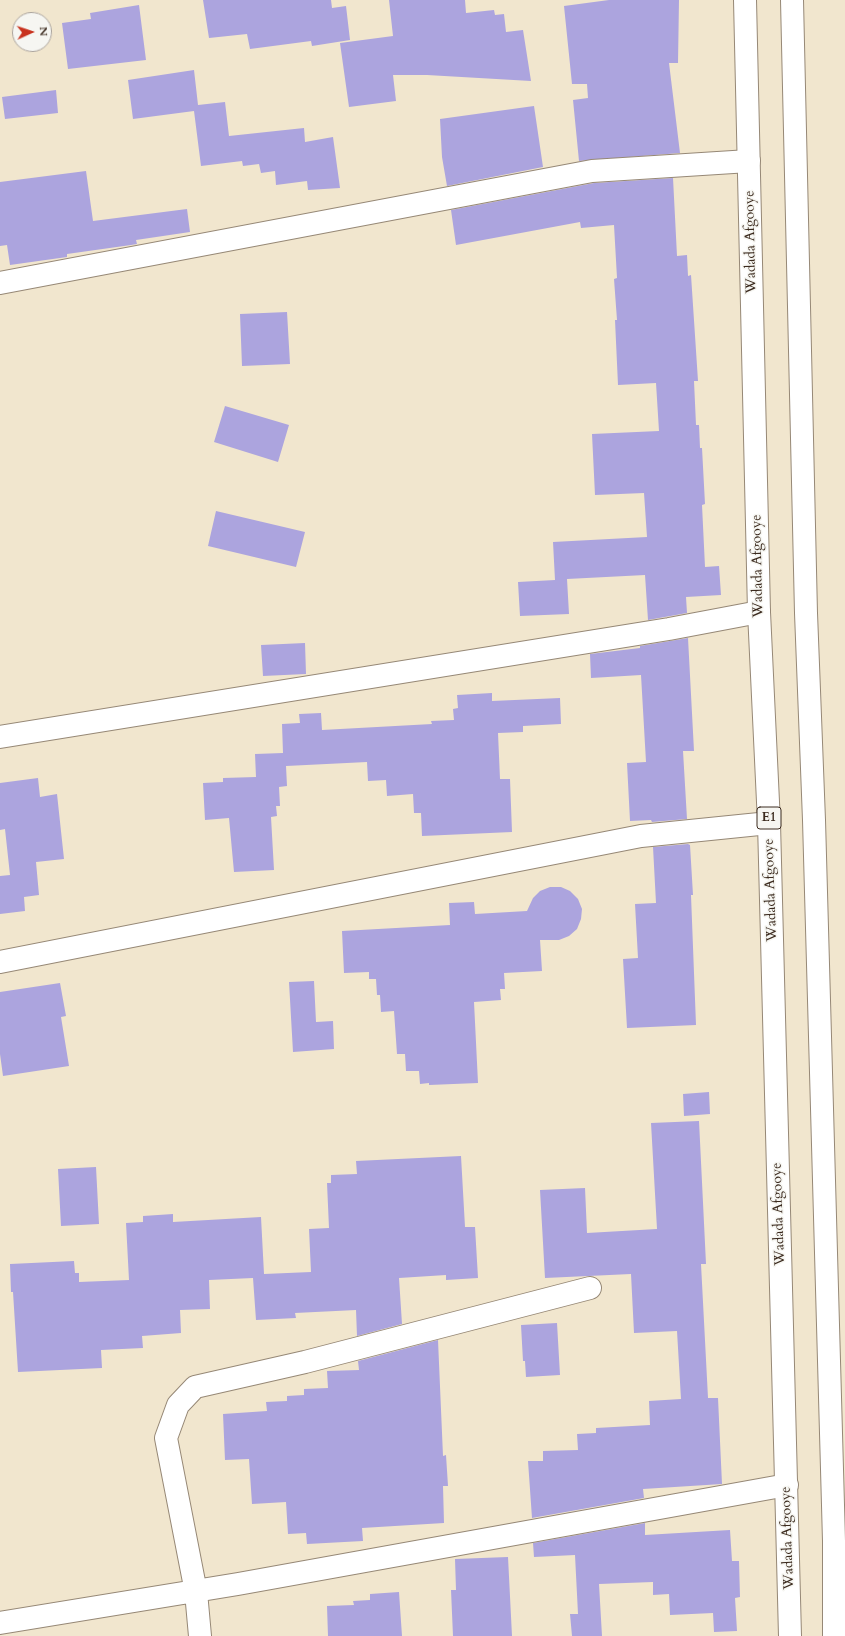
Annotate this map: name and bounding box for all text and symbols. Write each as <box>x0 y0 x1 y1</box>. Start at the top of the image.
north arrow <box>12 12 52 52</box>
text: N <box>36 26 51 37</box>
street label: Wadada Afgooye <box>742 190 760 294</box>
street label: Wadada Afgooye <box>749 514 767 618</box>
road number: E1 <box>757 807 781 829</box>
street label: Wadada Afgooye <box>761 838 781 942</box>
street label: Wadada Afgooye <box>769 1162 789 1266</box>
street label: Wadada Afgooye <box>778 1486 798 1590</box>

